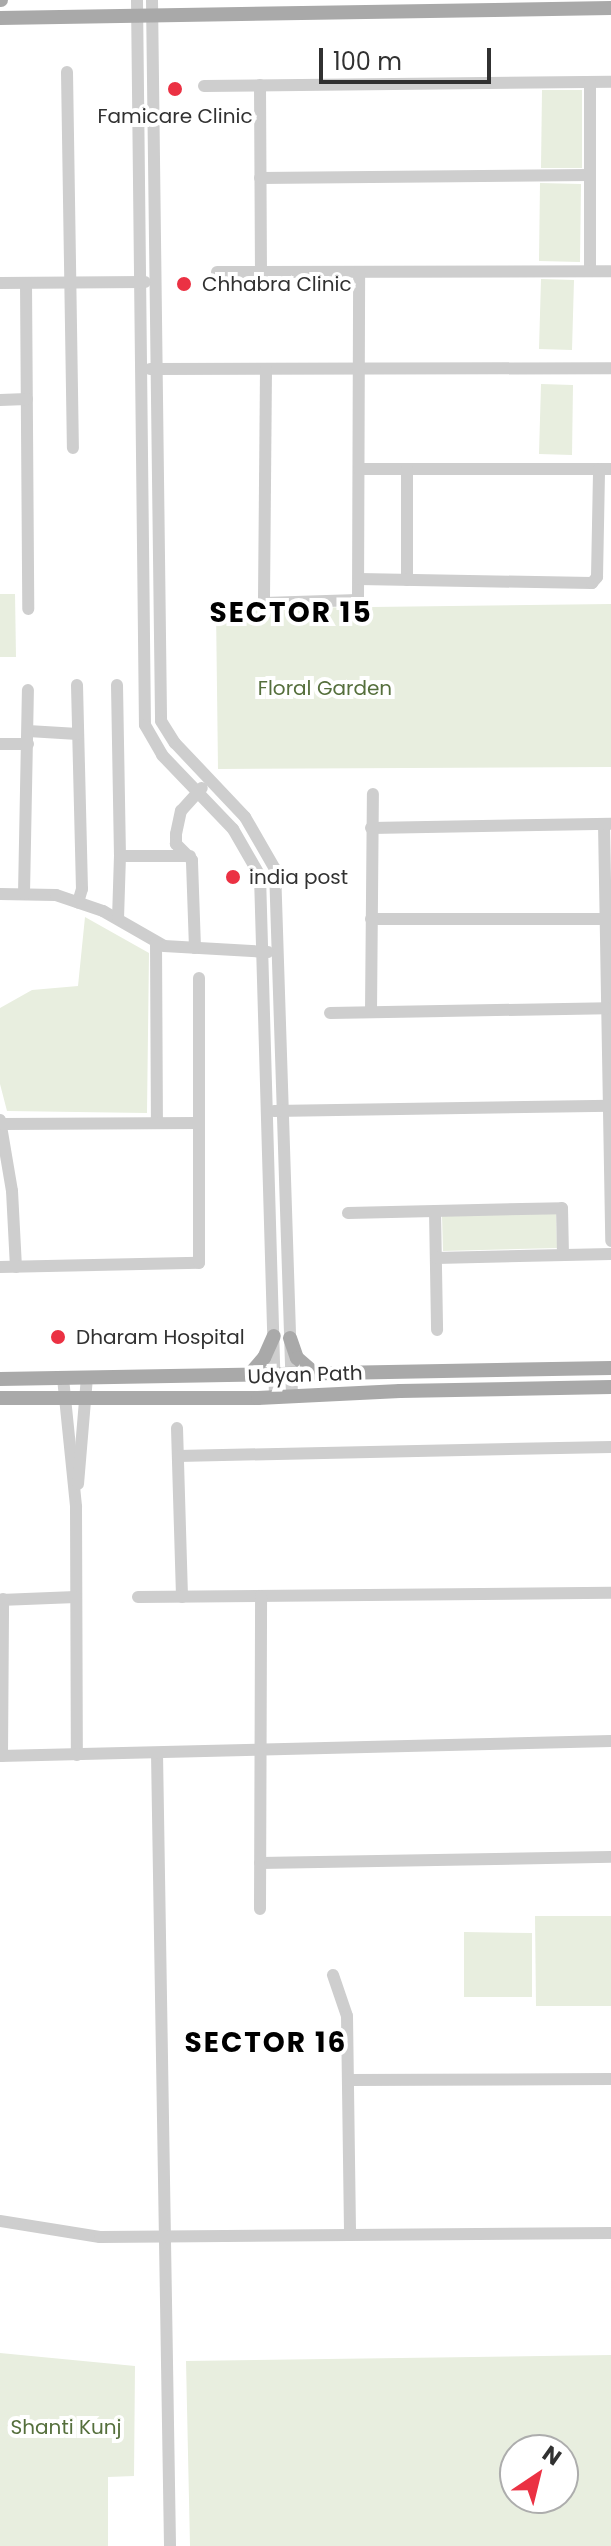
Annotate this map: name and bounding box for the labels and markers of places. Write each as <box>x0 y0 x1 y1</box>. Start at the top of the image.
marker: Famicare Clinic <box>164 78 186 100</box>
place label: Famicare Clinic <box>97 104 253 128</box>
place label: Chhabra Clinic <box>202 272 352 296</box>
marker: Chhabra Clinic <box>173 273 195 295</box>
place label: india post <box>249 865 348 889</box>
marker: india post <box>224 868 242 886</box>
place label: Dharam Hospital <box>76 1325 245 1349</box>
marker: Dharam Hospital <box>47 1326 69 1348</box>

